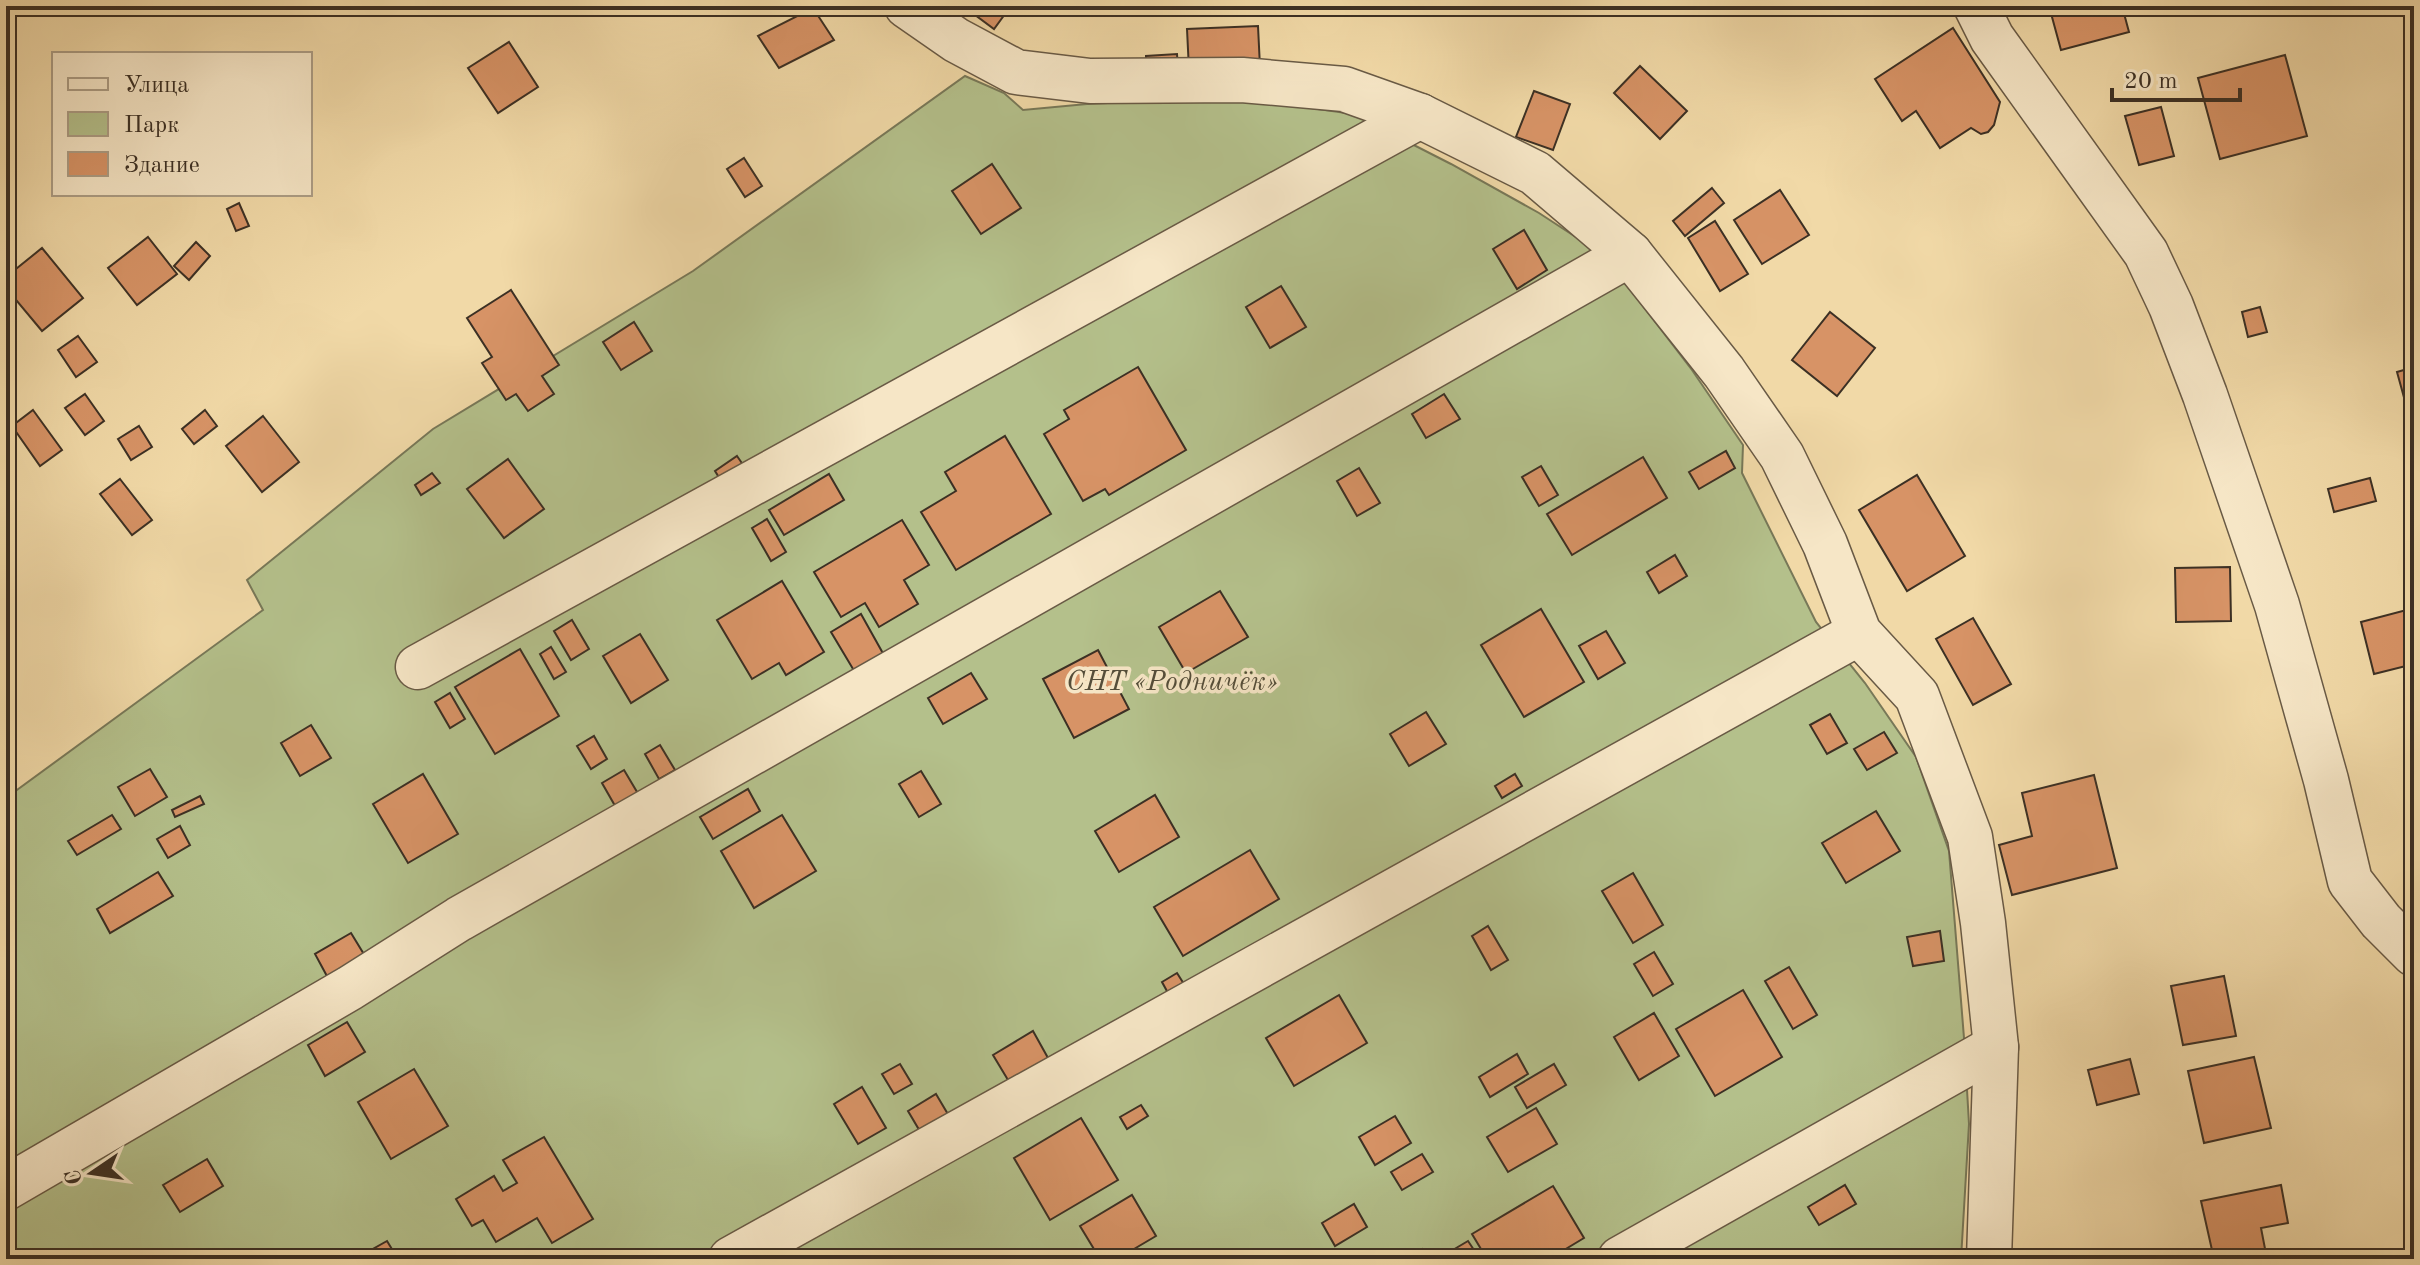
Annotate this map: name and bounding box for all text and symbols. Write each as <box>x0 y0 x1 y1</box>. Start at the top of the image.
legend <box>52 52 312 196</box>
scale bar <box>2112 52 2240 102</box>
text: 20 m <box>2124 70 2178 94</box>
text: Улица <box>124 74 189 98</box>
text: Парк <box>124 114 179 138</box>
text: Здание <box>124 154 200 178</box>
park label: СНТ «Родничёк» <box>1066 669 1278 697</box>
north arrow <box>52 1133 132 1213</box>
text: С <box>62 1167 87 1187</box>

